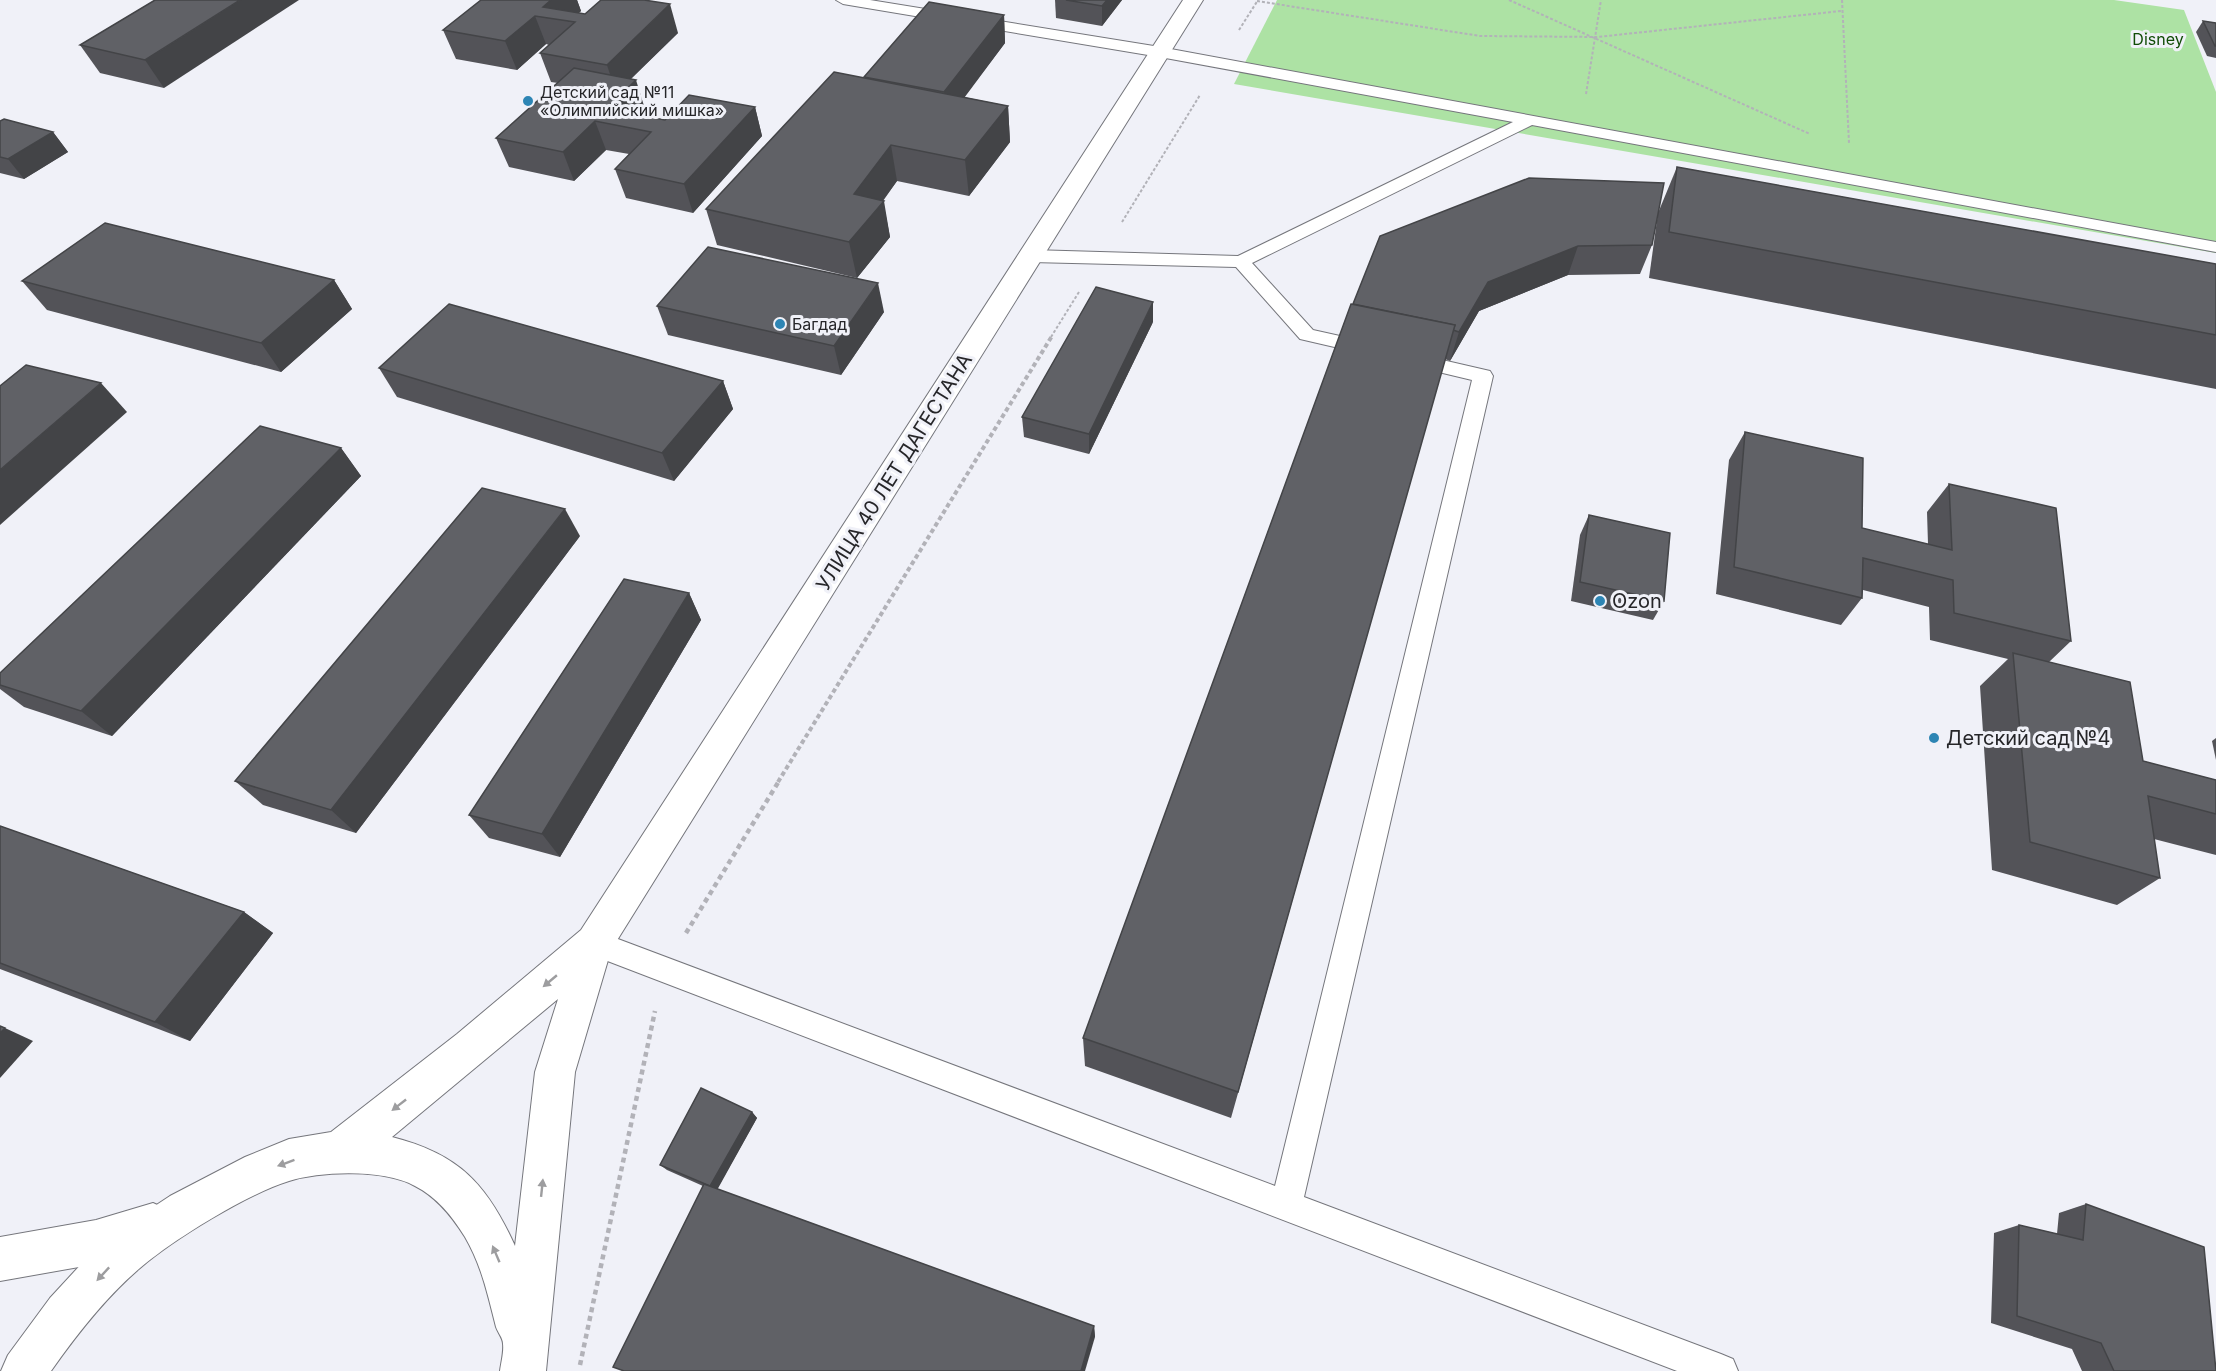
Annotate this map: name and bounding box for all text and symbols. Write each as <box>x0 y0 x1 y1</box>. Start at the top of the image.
park label: Disney <box>2132 29 2184 49</box>
place label: Детский сад №11 «Олимпийский мишка» <box>540 82 724 120</box>
marker: Детский сад №11 «Олимпийский мишка» <box>521 94 535 108</box>
place label: Багдад <box>792 314 847 334</box>
marker: Багдад <box>773 317 787 331</box>
street label: УЛИЦА 40 ЛЕТ ДАГЕСТАНА <box>811 349 977 595</box>
place label: Ozon <box>1612 589 1662 613</box>
marker: Ozon <box>1593 594 1607 608</box>
place label: Детский сад №4 <box>1946 726 2110 750</box>
marker: Детский сад №4 <box>1927 731 1941 745</box>
one-way arrow <box>543 974 558 987</box>
one-way arrow <box>391 1099 407 1112</box>
one-way arrow <box>276 1158 294 1168</box>
one-way arrow <box>538 1178 547 1197</box>
one-way arrow <box>491 1244 501 1262</box>
one-way arrow <box>96 1267 110 1281</box>

